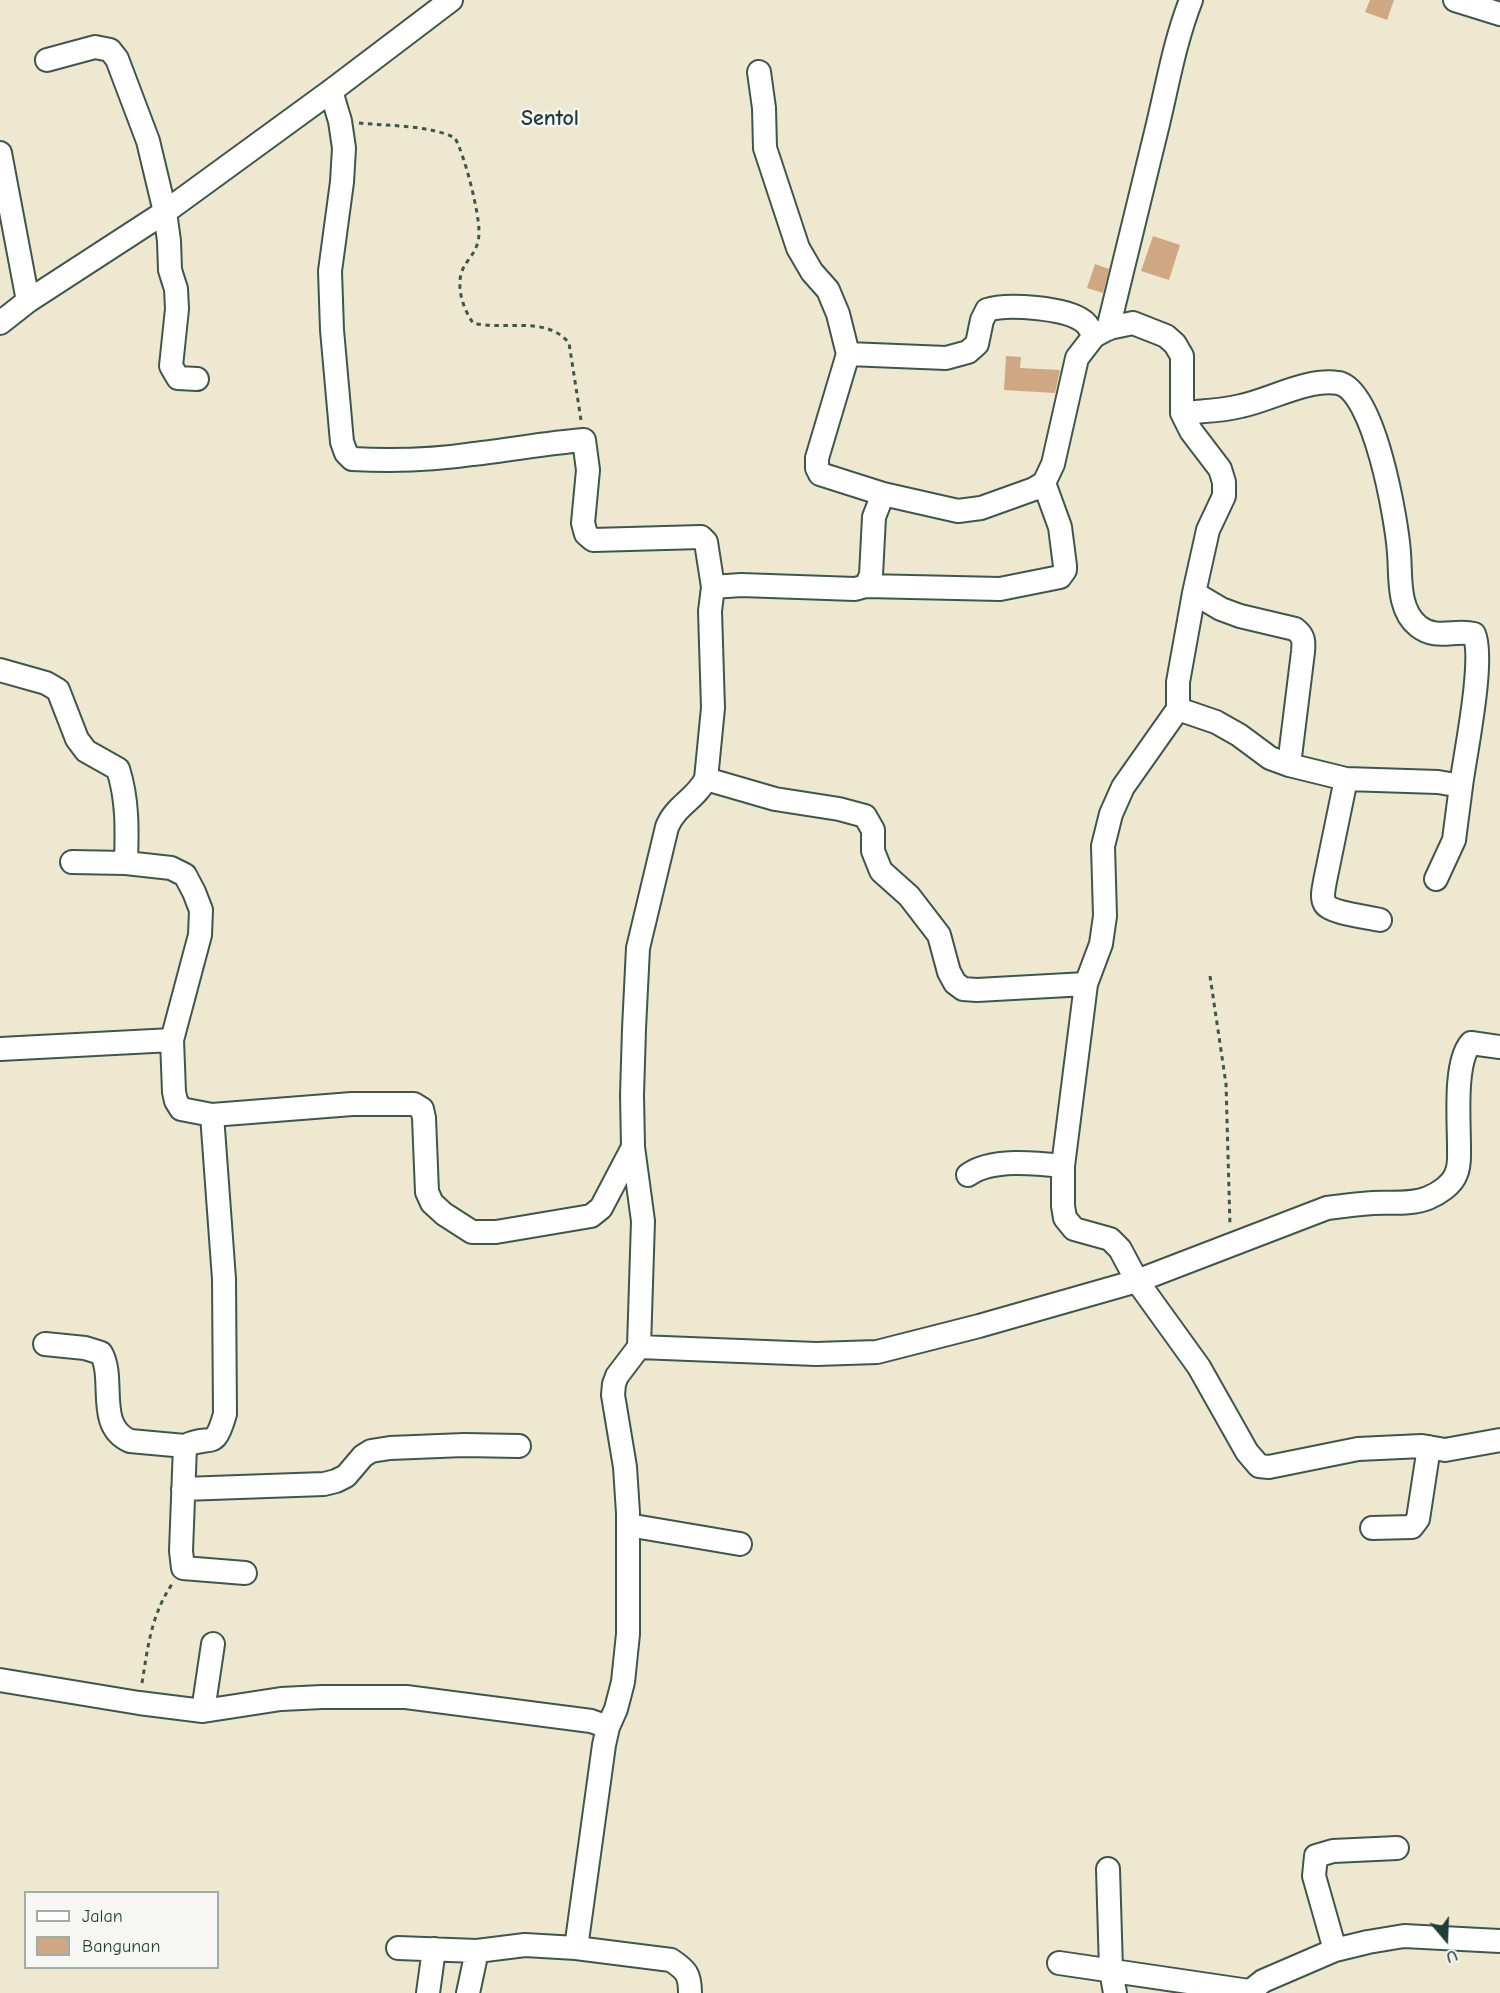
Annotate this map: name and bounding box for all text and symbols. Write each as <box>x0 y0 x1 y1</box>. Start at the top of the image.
district label: Sentol <box>521 106 579 132</box>
legend <box>24 1891 219 1969</box>
text: Jalan <box>82 1906 123 1927</box>
north arrow <box>1416 1909 1476 1969</box>
text: Bangunan <box>82 1936 160 1957</box>
text: U <box>1444 1946 1460 1966</box>

